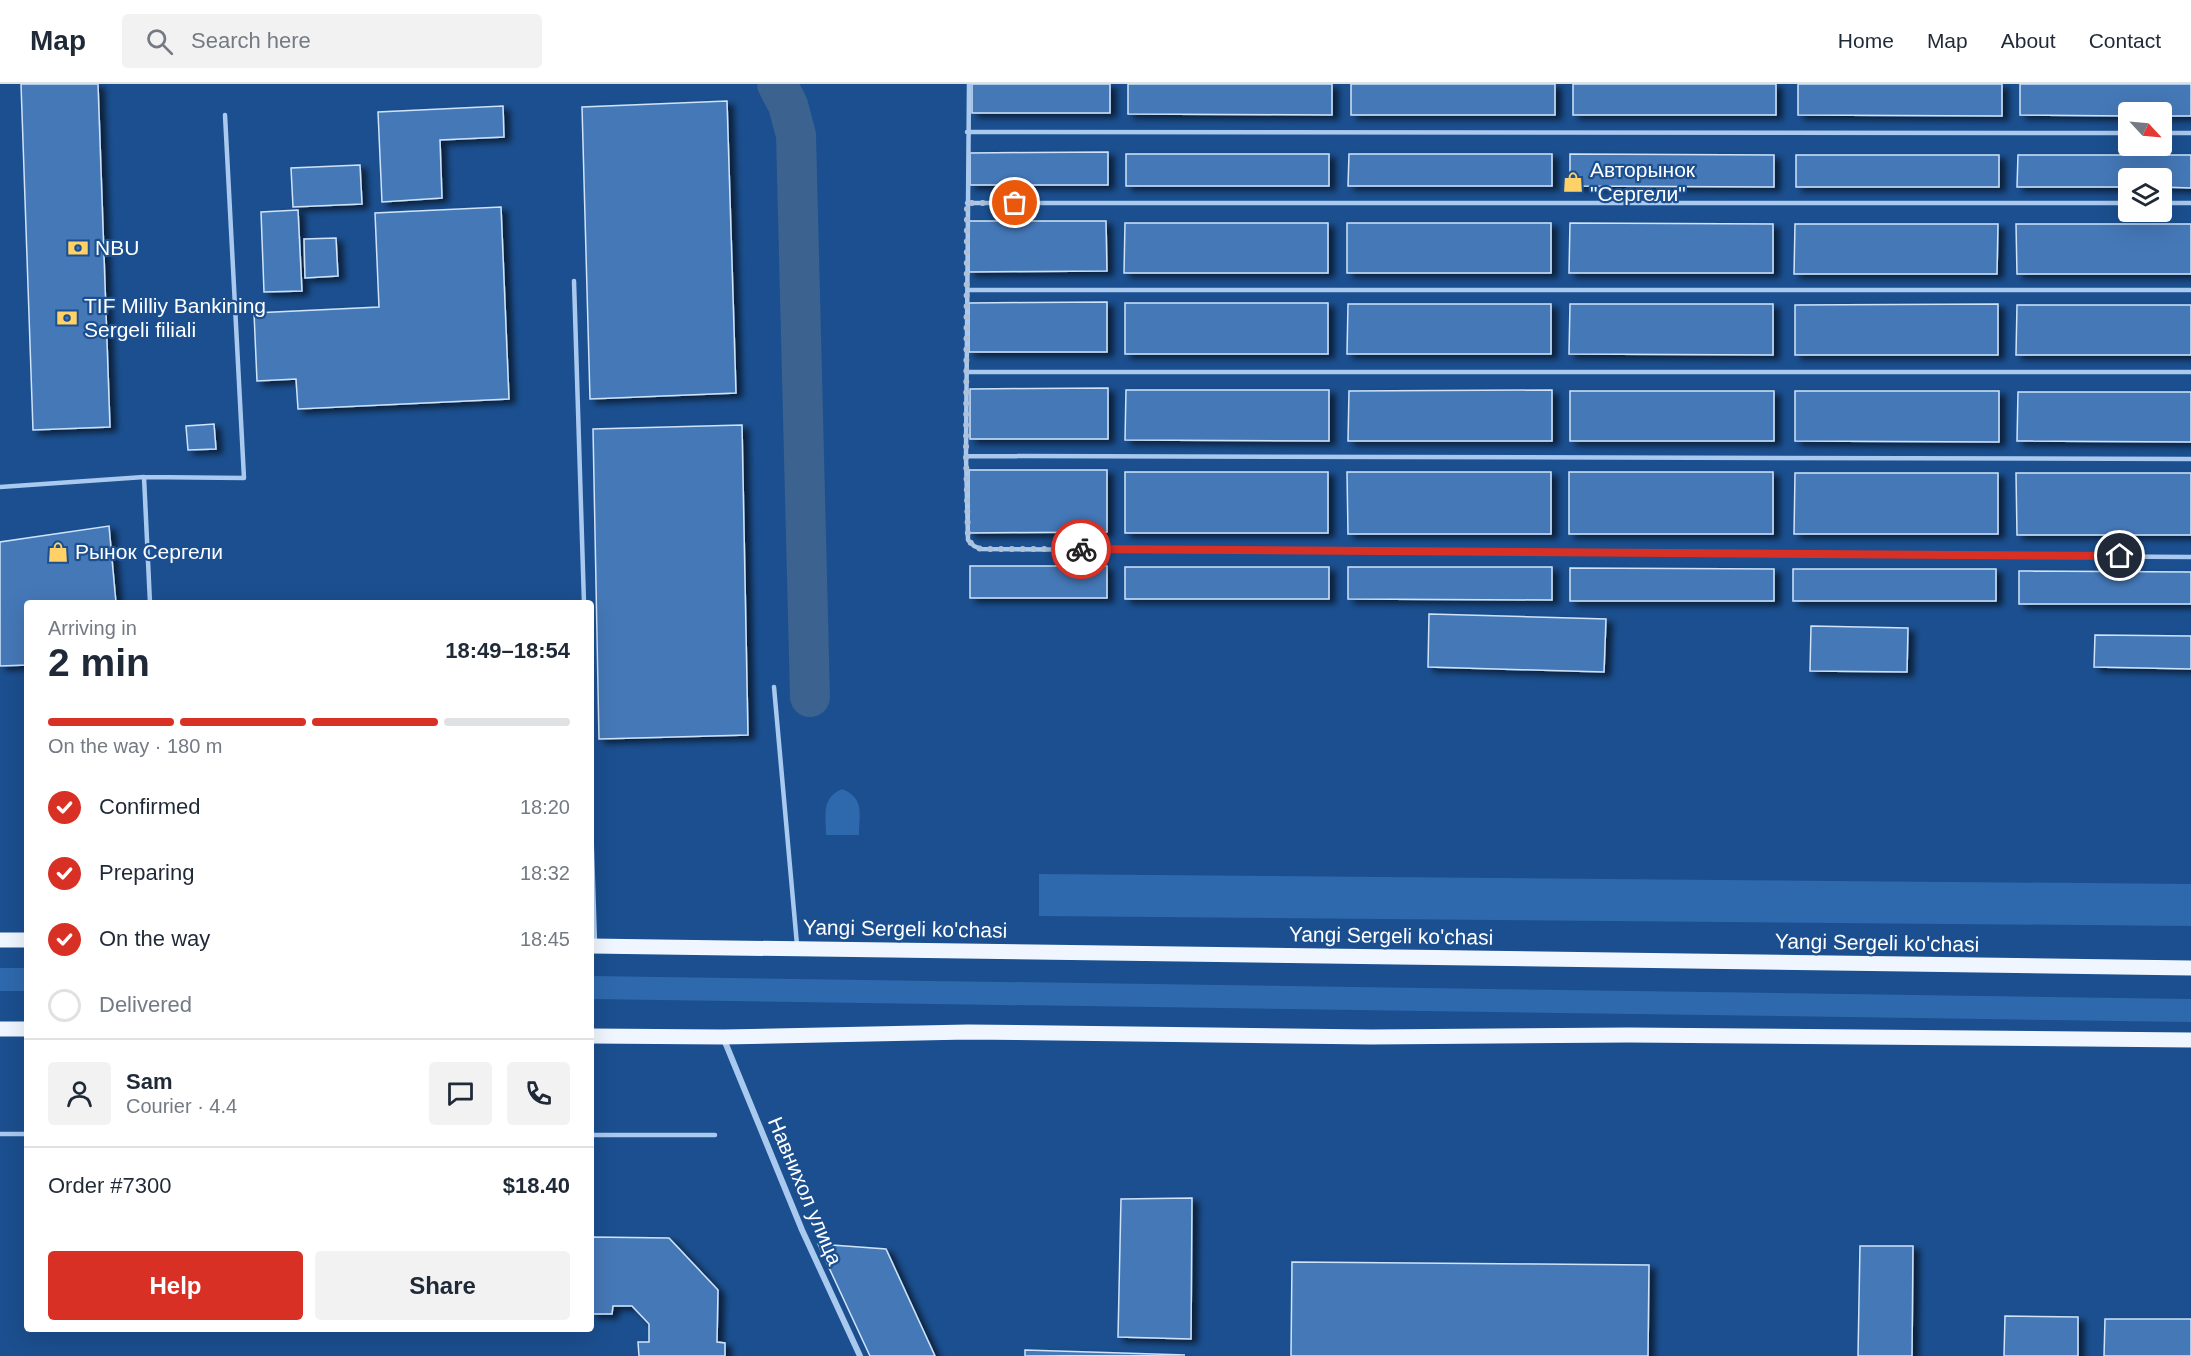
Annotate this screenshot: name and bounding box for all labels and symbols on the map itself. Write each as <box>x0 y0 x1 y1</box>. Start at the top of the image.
north arrow <box>2118 102 2172 156</box>
place label: Авторынок "Сергели" <box>1590 158 1696 205</box>
shop icon: Авторынок "Сергели" <box>1561 170 1585 194</box>
pin <box>989 177 1040 228</box>
bank icon: NBU <box>66 236 90 260</box>
place label: NBU <box>95 236 139 259</box>
place label: TIF Milliy Bankining Sergeli filiali <box>84 294 266 341</box>
bank icon: TIF Milliy Bankining Sergeli filiali <box>55 306 79 330</box>
courier <box>1051 519 1111 579</box>
pin <box>2094 530 2145 581</box>
shop icon: Рынок Сергели <box>46 540 70 564</box>
place label: Рынок Сергели <box>75 540 223 563</box>
street label: Yangi Sergeli ko'chasi <box>803 915 1007 942</box>
street label: Yangi Sergeli ko'chasi <box>1289 922 1493 949</box>
street label: Yangi Sergeli ko'chasi <box>1775 929 1979 956</box>
street label: Навнихол улица <box>764 1113 847 1269</box>

